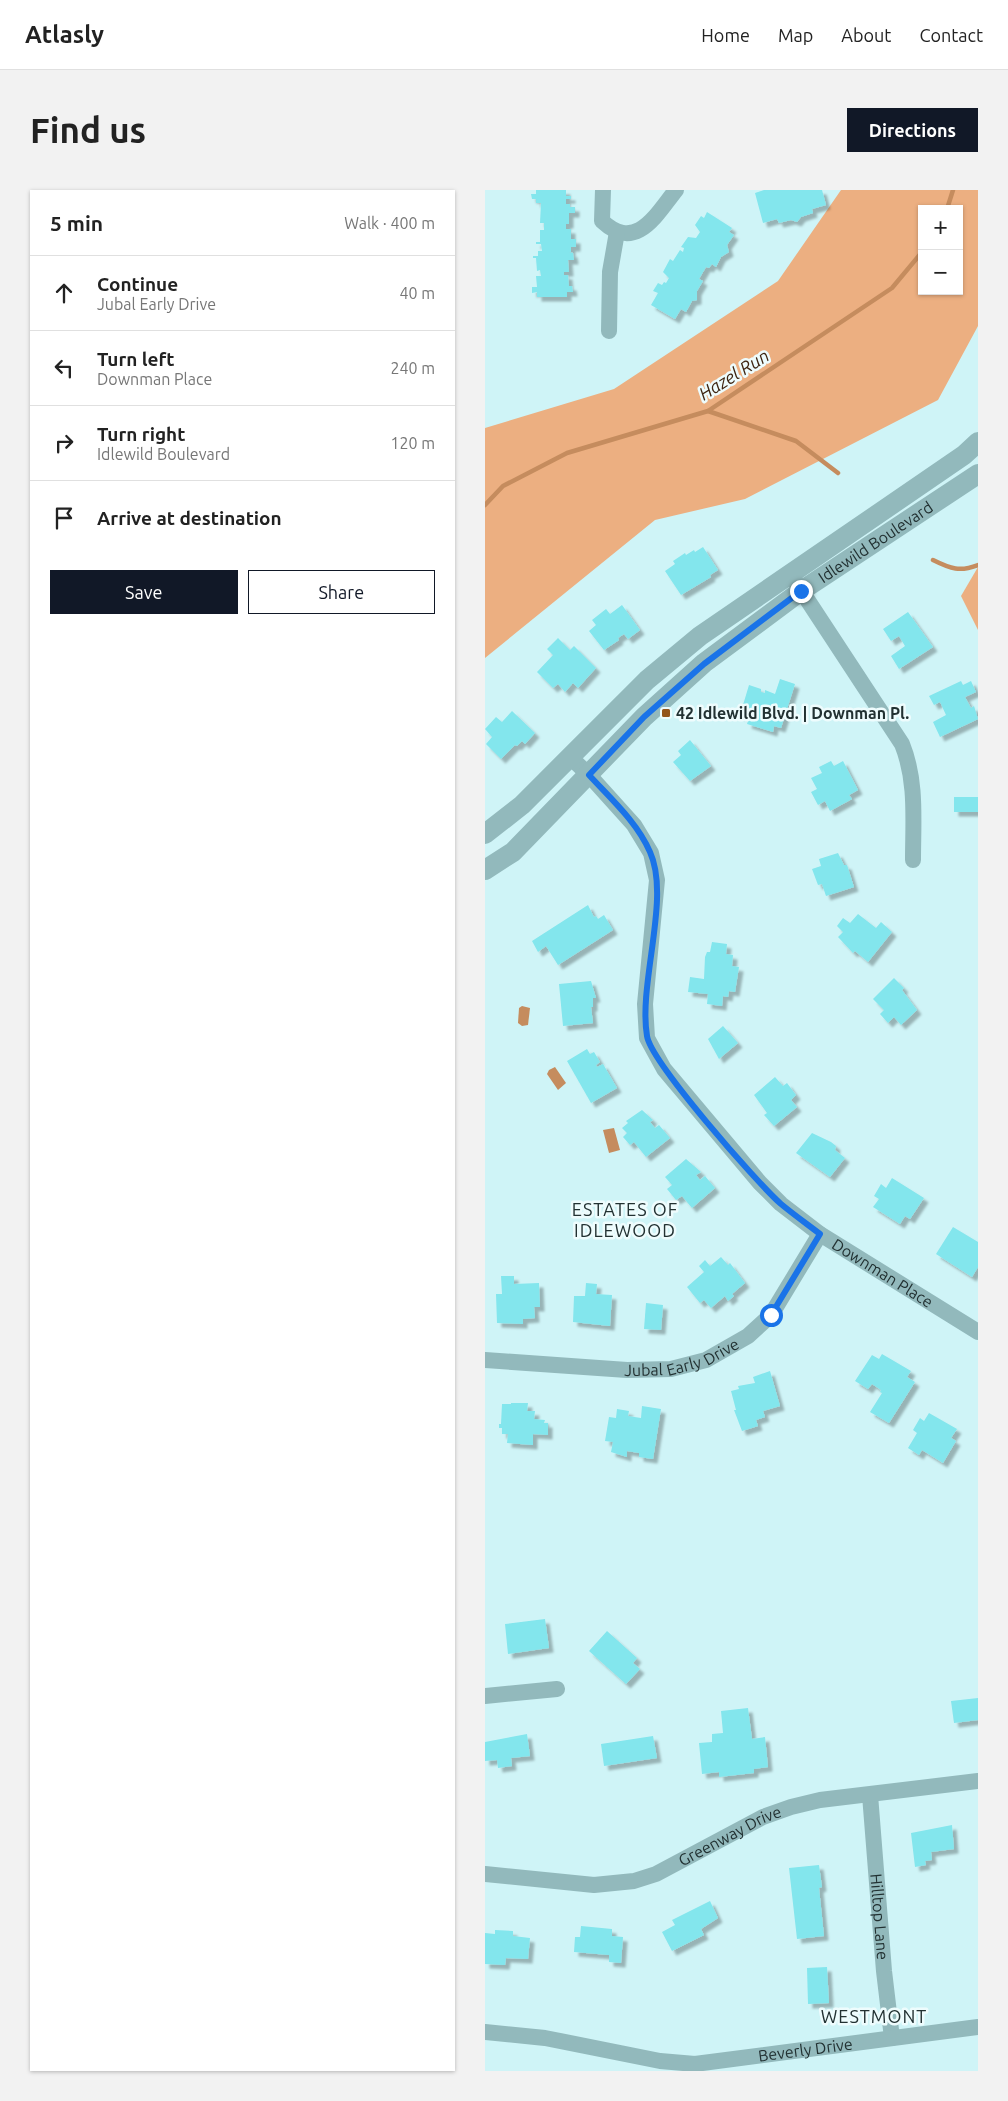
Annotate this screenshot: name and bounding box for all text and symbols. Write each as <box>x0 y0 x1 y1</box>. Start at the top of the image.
text: Atlasly <box>25 21 104 48</box>
text: Home <box>701 25 750 45</box>
text: Map <box>778 25 813 45</box>
text: About <box>841 25 891 45</box>
text: Contact <box>919 25 983 45</box>
button: Directions <box>847 108 978 152</box>
text: Find us <box>30 110 146 150</box>
map controls <box>918 205 963 295</box>
button: + <box>918 205 963 250</box>
text: 5 min <box>50 211 103 235</box>
text: Walk · 400 m <box>344 214 435 232</box>
button: − <box>918 250 963 295</box>
text: Continue <box>97 273 178 295</box>
icon: ahead <box>50 279 78 307</box>
text: 40 m <box>399 284 435 302</box>
text: Jubal Early Drive <box>97 295 216 313</box>
water label: Hazel Run <box>695 345 772 404</box>
text: Turn left <box>97 348 175 370</box>
icon: left <box>50 354 78 382</box>
text: 240 m <box>390 359 435 377</box>
text: Downman Place <box>97 370 212 388</box>
text: Turn right <box>97 423 185 445</box>
icon: right <box>50 429 78 457</box>
text: 120 m <box>390 434 435 452</box>
text: Idlewild Boulevard <box>97 445 230 463</box>
street label: Idlewild Boulevard <box>815 498 936 586</box>
icon: arrive <box>50 504 78 532</box>
text: Arrive at destination <box>97 507 282 529</box>
button: Save <box>50 570 238 614</box>
button: Share <box>248 570 435 614</box>
route end <box>790 580 813 603</box>
place label: 42 Idlewild Blvd. | Downman Pl. <box>676 704 909 722</box>
marker: 42 Idlewild Blvd. | Downman Pl. <box>660 707 672 719</box>
district label: ESTATES OF IDLEWOOD <box>572 1199 678 1240</box>
street label: Downman Place <box>829 1235 936 1311</box>
route start <box>760 1304 783 1327</box>
street label: Jubal Early Drive <box>624 1334 742 1379</box>
street label: Greenway Drive <box>675 1802 784 1869</box>
street label: Hilltop Lane <box>867 1873 892 1960</box>
district label: WESTMONT <box>821 2006 927 2026</box>
street label: Beverly Drive <box>757 2034 854 2065</box>

